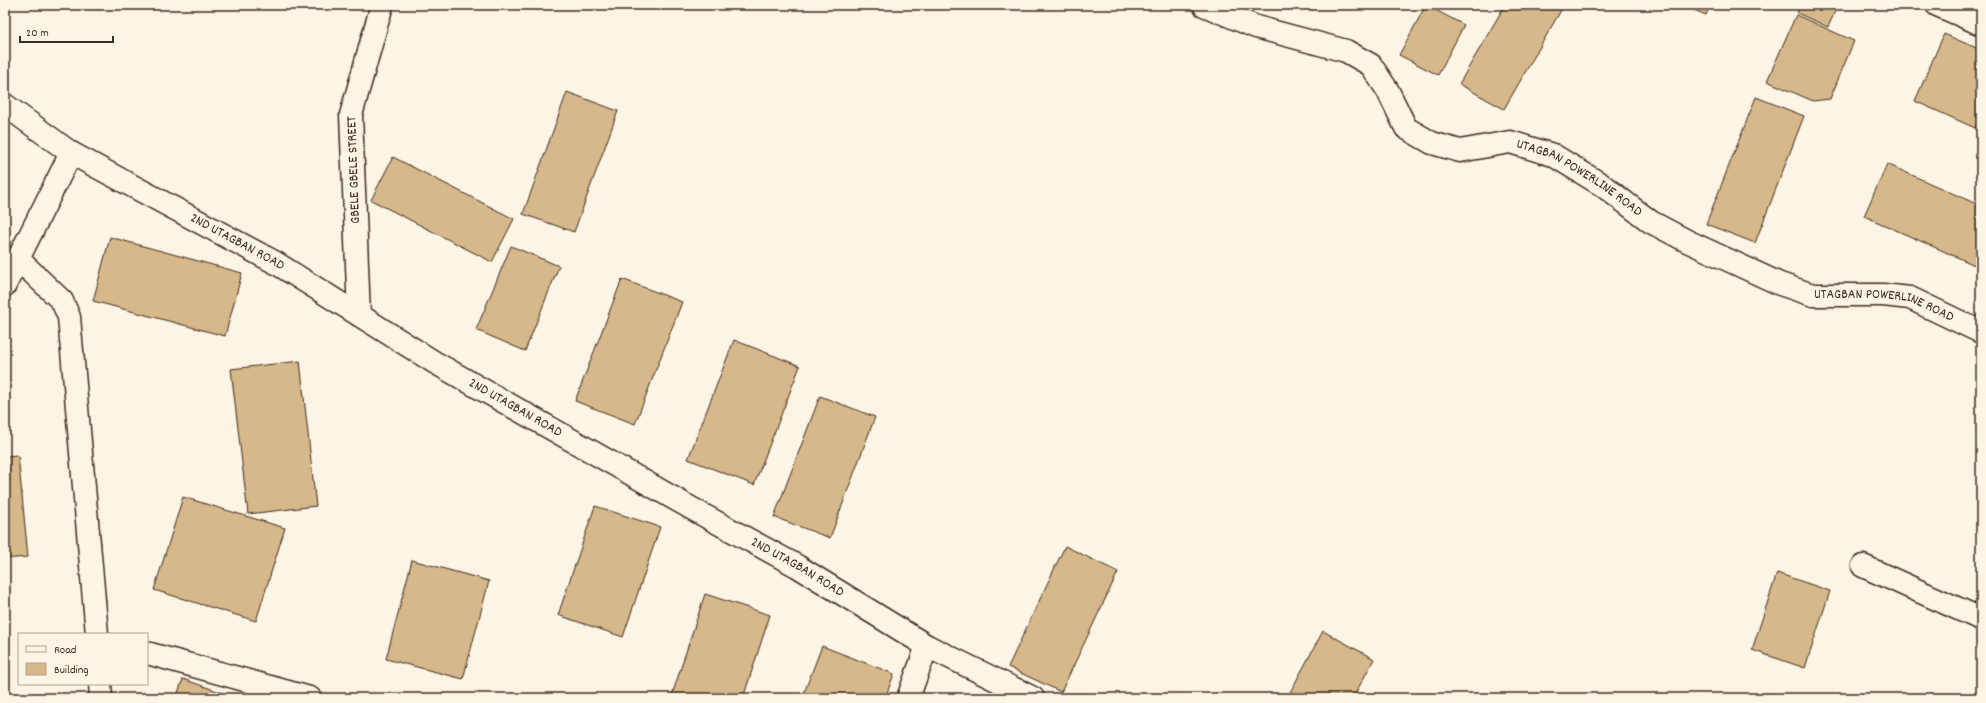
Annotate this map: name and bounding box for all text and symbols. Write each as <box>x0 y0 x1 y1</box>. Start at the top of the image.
scale bar <box>20 18 113 44</box>
text: 20 m <box>26 25 49 42</box>
street label: GBELE GBELE STREET <box>342 115 366 224</box>
street label: UTAGBAN POWERLINE ROAD <box>1514 134 1646 222</box>
street label: 2ND UTAGBAN ROAD <box>186 208 288 276</box>
street label: UTAGBAN POWERLINE ROAD <box>1814 285 1957 328</box>
street label: 2ND UTAGBAN ROAD <box>465 374 566 443</box>
street label: 2ND UTAGBAN ROAD <box>747 533 848 602</box>
legend <box>18 633 148 685</box>
text: Road <box>54 642 76 659</box>
text: Building <box>54 662 89 679</box>

